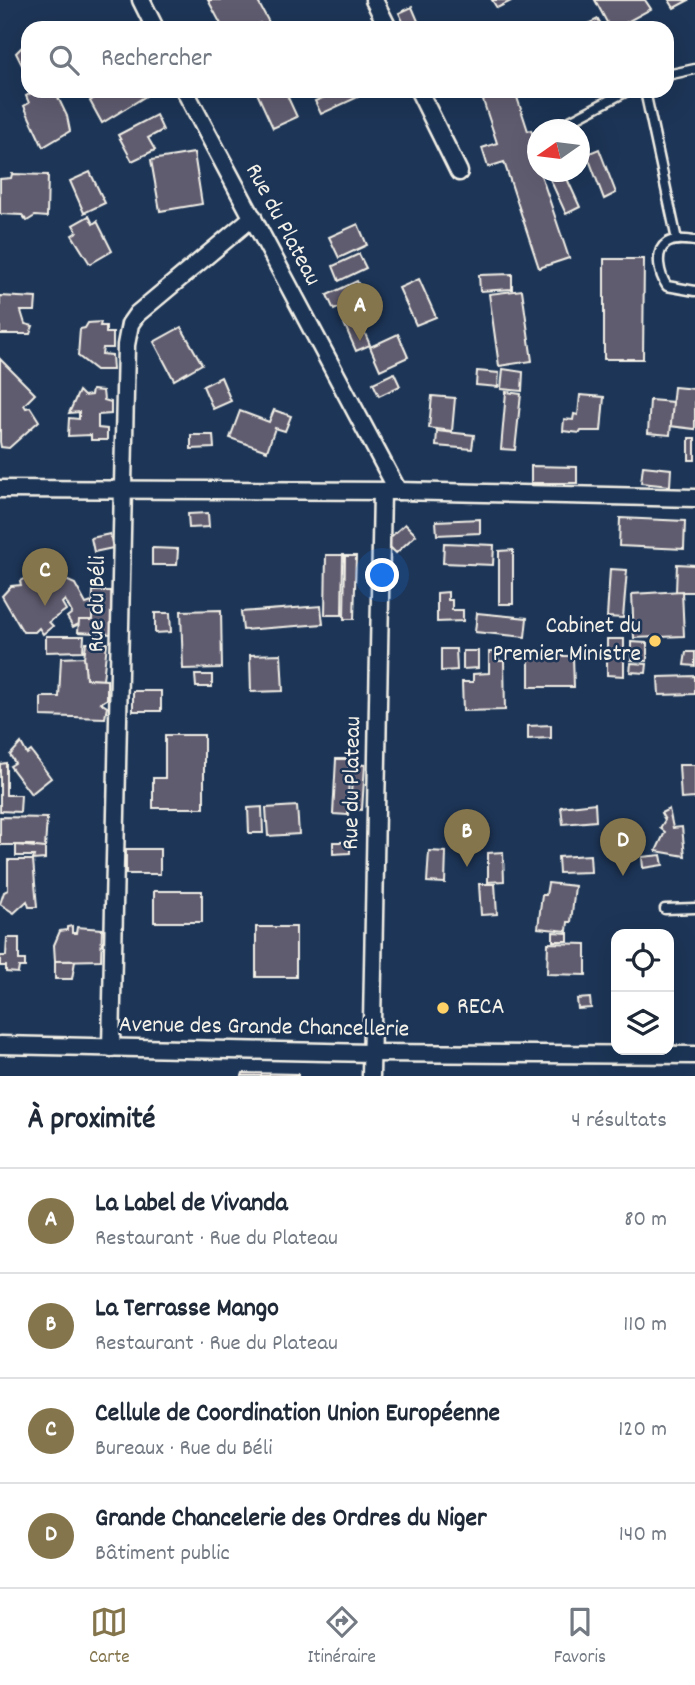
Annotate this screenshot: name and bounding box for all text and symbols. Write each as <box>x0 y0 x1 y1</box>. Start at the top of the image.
search box <box>21 21 674 98</box>
icon: search <box>45 41 83 79</box>
text: Rechercher <box>101 41 212 78</box>
north arrow <box>527 119 590 182</box>
street label: Rue du Plateau <box>236 158 328 292</box>
pin: A <box>337 283 383 341</box>
pin: C <box>22 548 68 606</box>
street label: Rue du Béli <box>80 555 116 653</box>
your location <box>365 558 399 592</box>
place label: Cabinet du Premier Ministre <box>492 610 641 672</box>
marker: Cabinet du Premier Ministre <box>647 633 663 649</box>
street label: Rue du Plateau <box>335 716 371 850</box>
pin: B <box>444 809 490 867</box>
pin: D <box>600 818 646 876</box>
map controls <box>611 929 674 1055</box>
button: locate <box>611 929 674 992</box>
place label: RECA <box>457 991 505 1025</box>
button: layers <box>611 992 674 1055</box>
marker: RECA <box>435 1000 451 1016</box>
street label: Avenue des Grande Chancellerie <box>118 1008 410 1048</box>
text: À proximité <box>28 1100 155 1143</box>
text: 4 résultats <box>571 1105 667 1138</box>
text: La Label de Vivanda <box>95 1186 288 1223</box>
text: A <box>45 1204 57 1237</box>
text: 80 m <box>624 1204 667 1237</box>
text: Restaurant · Rue du Plateau <box>95 1223 338 1256</box>
text: La Terrasse Mango <box>95 1291 279 1328</box>
text: B <box>46 1309 56 1342</box>
text: 110 m <box>623 1309 667 1342</box>
text: Restaurant · Rue du Plateau <box>95 1328 338 1361</box>
text: Cellule de Coordination Union Européenne <box>95 1396 500 1433</box>
text: C <box>45 1414 57 1447</box>
text: 120 m <box>618 1414 667 1447</box>
text: Bureaux · Rue du Béli <box>95 1433 272 1466</box>
text: Grande Chancelerie des Ordres du Niger <box>95 1501 487 1538</box>
text: D <box>45 1519 57 1552</box>
text: 140 m <box>619 1519 667 1552</box>
text: Bâtiment public <box>95 1538 230 1571</box>
tab: Carte <box>89 1603 130 1672</box>
tab: Itinéraire <box>308 1603 376 1672</box>
tab: Favoris <box>554 1603 606 1672</box>

